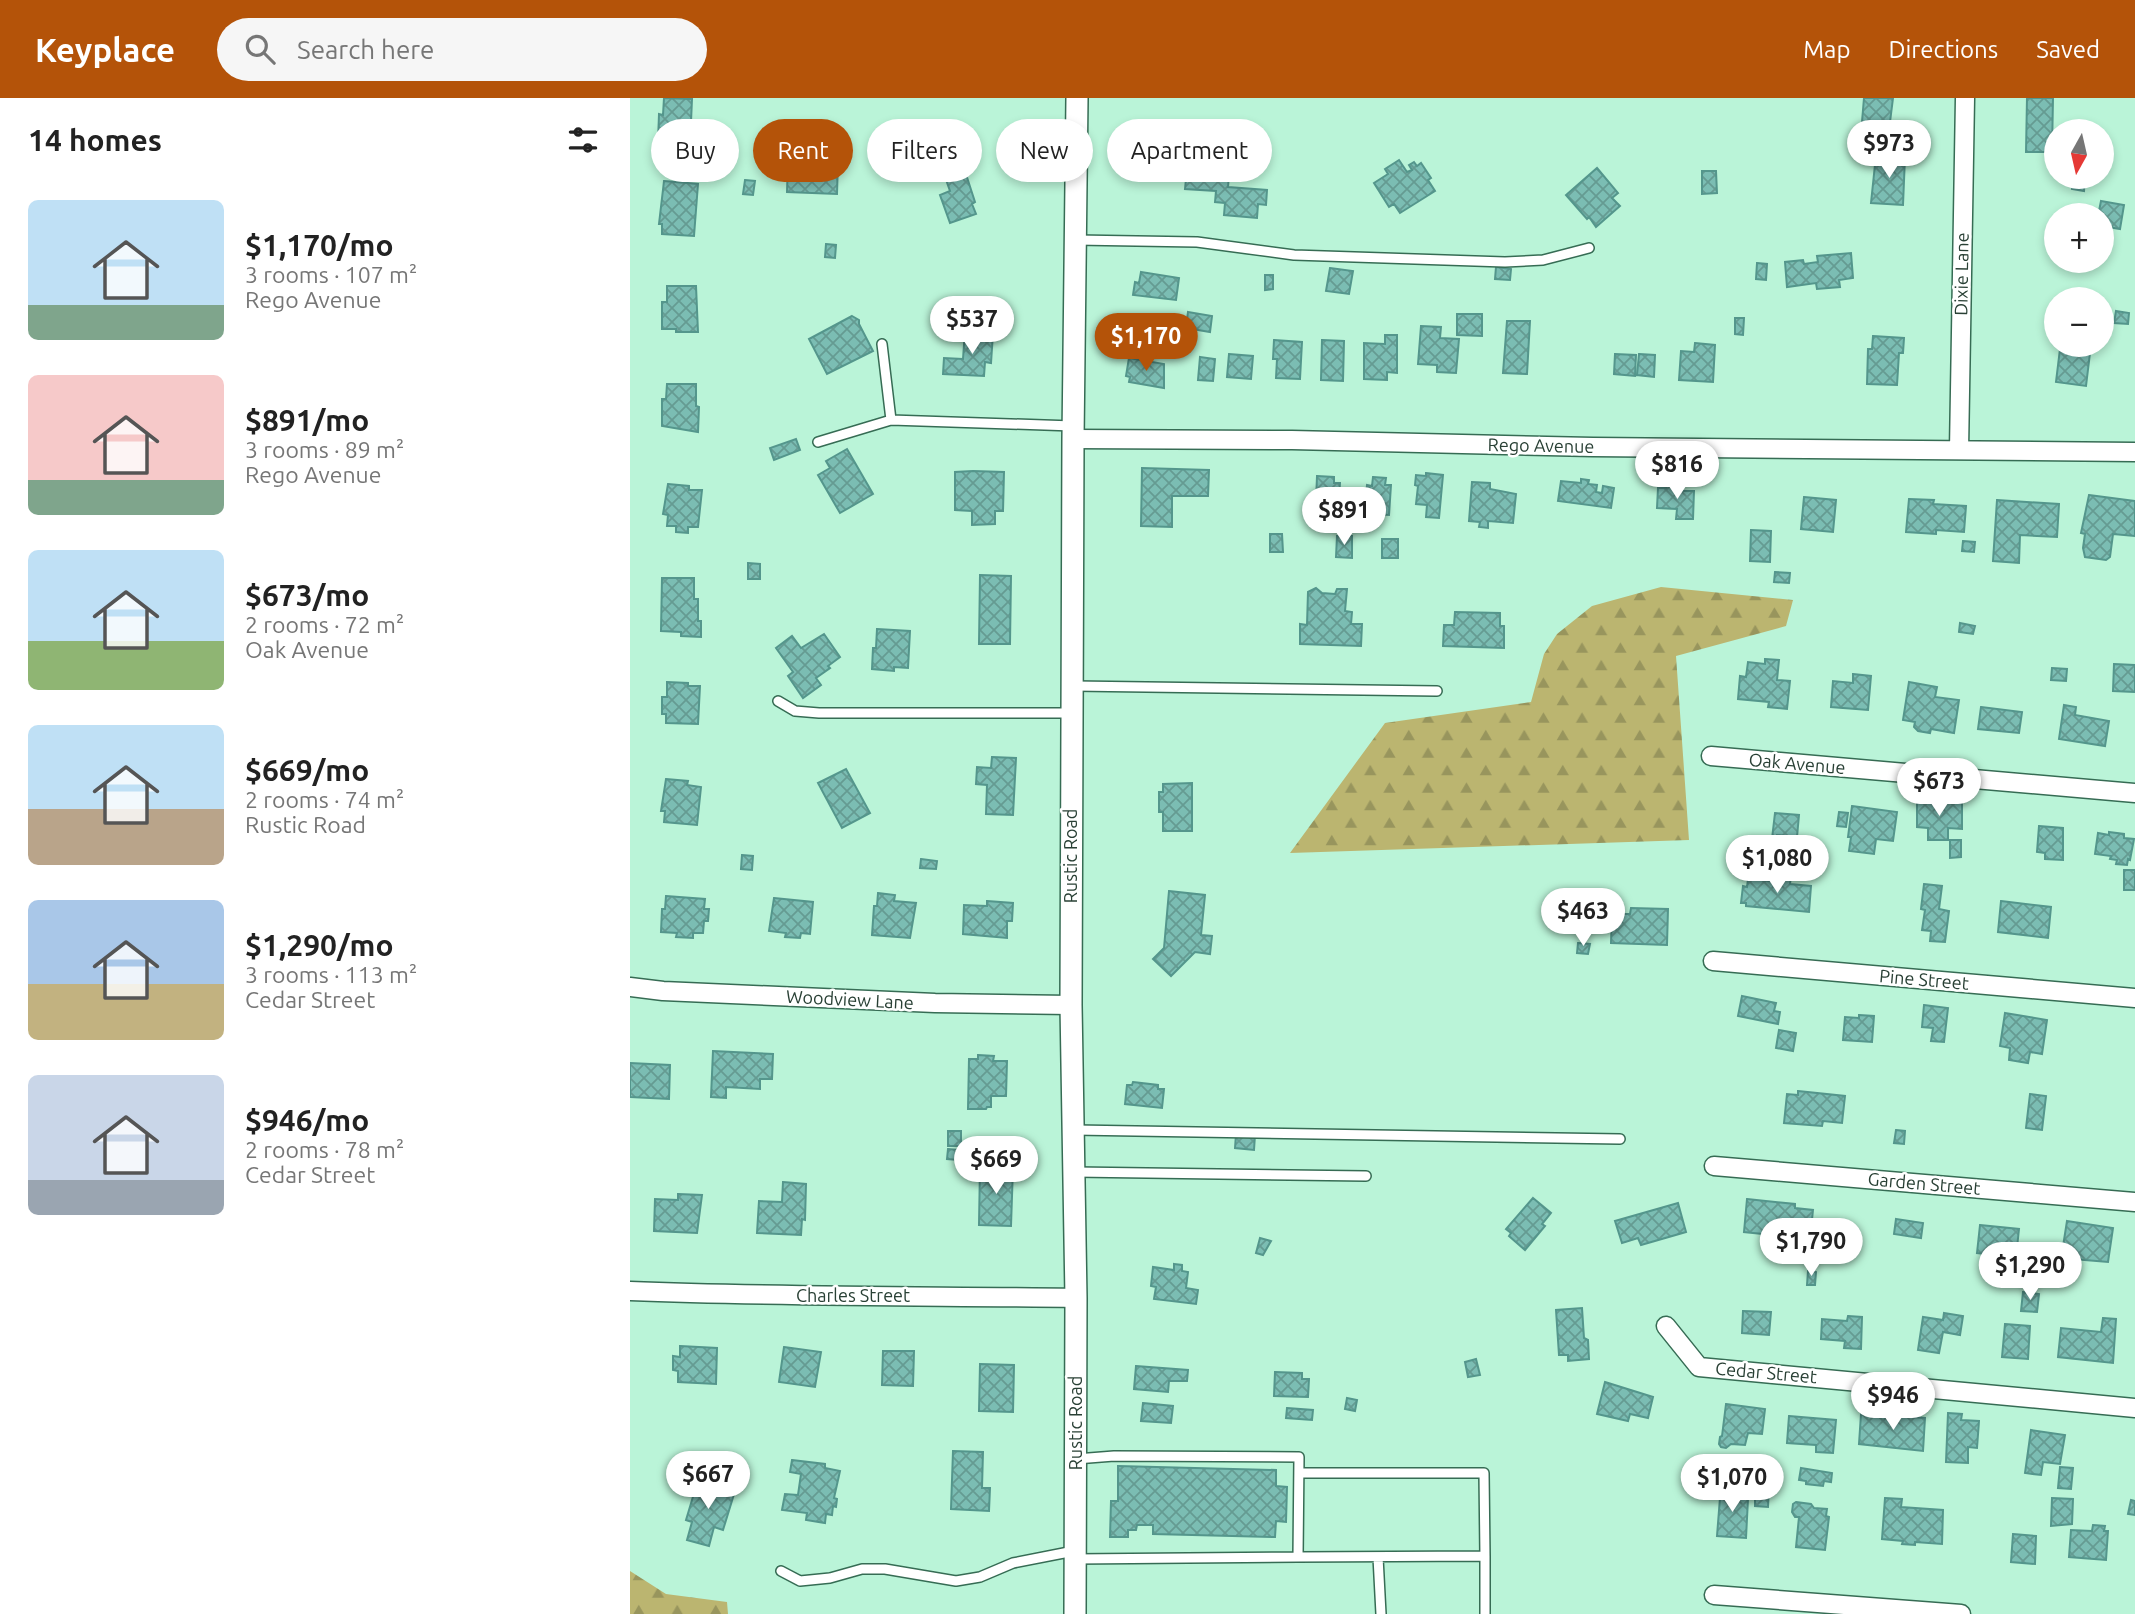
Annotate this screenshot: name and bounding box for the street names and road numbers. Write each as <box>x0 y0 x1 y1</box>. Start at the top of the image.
street label: Dixie Lane <box>1950 232 1972 316</box>
street label: Rego Avenue <box>1487 434 1595 456</box>
street label: Oak Avenue <box>1748 749 1846 777</box>
street label: Rustic Road <box>1060 809 1080 903</box>
street label: Pine Street <box>1879 965 1970 993</box>
street label: Woodview Lane <box>786 986 914 1012</box>
street label: Garden Street <box>1867 1168 1981 1198</box>
street label: Charles Street <box>796 1285 910 1305</box>
street label: Cedar Street <box>1714 1358 1818 1386</box>
street label: Rustic Road <box>1065 1376 1085 1470</box>

